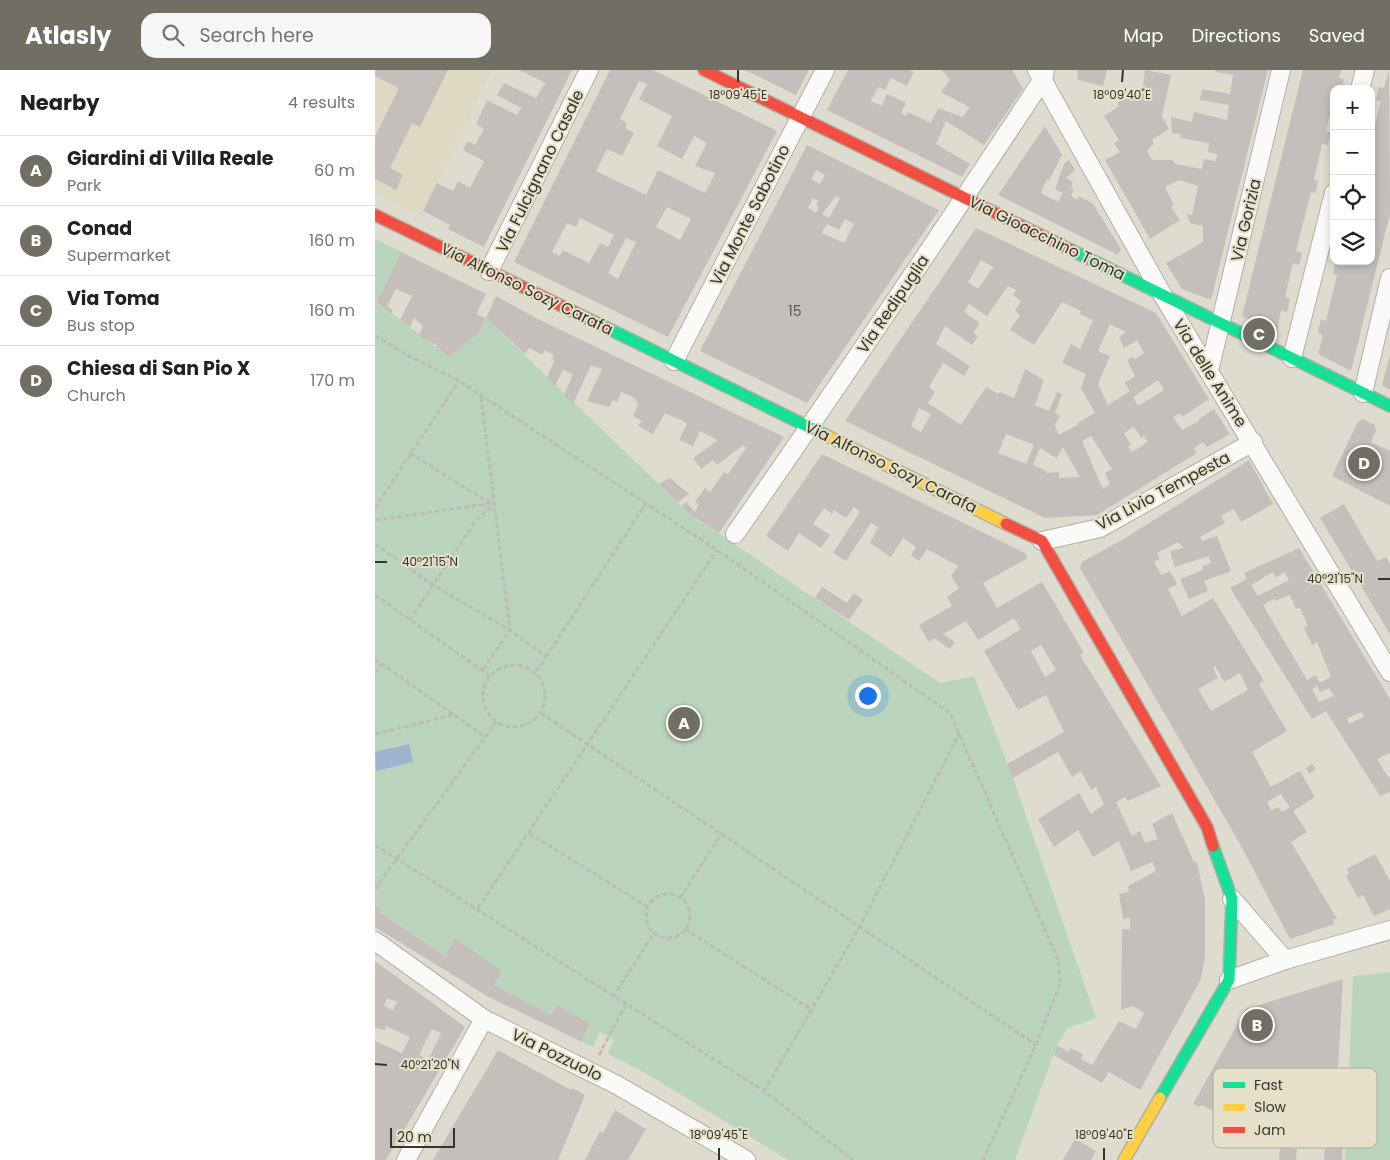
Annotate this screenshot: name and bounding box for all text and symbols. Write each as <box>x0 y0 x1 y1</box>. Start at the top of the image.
search box <box>141 13 491 58</box>
text: Atlasly <box>25 19 111 52</box>
icon: search <box>159 21 187 49</box>
text: Search here <box>199 22 314 49</box>
text: Map <box>1124 23 1163 48</box>
text: Directions <box>1191 23 1281 48</box>
text: Saved <box>1309 23 1365 48</box>
map controls <box>1330 85 1375 265</box>
button: + <box>1330 85 1375 130</box>
street label: Via Fulcignano Casale <box>491 86 590 256</box>
text: 18°09'45"E <box>709 86 767 103</box>
text: 18°09'40"E <box>1093 86 1151 103</box>
text: Nearby <box>20 88 100 117</box>
text: 4 results <box>288 91 355 114</box>
button: − <box>1330 130 1375 175</box>
street label: Via Monte Sabotino <box>704 140 796 290</box>
text: Giardini di Villa Reale <box>67 145 274 172</box>
text: A <box>30 159 42 182</box>
text: 60 m <box>314 159 355 182</box>
text: Park <box>67 174 101 197</box>
button: locate <box>1330 175 1375 220</box>
street label: Via Gorizia <box>1225 176 1267 264</box>
street label: Via Gioacchino Toma <box>965 190 1129 286</box>
text: Conad <box>67 215 132 242</box>
button: layers <box>1330 220 1375 265</box>
text: B <box>31 229 41 252</box>
text: 160 m <box>309 229 355 252</box>
street label: Via Alfonso Sozy Carafa <box>437 237 617 341</box>
text: Supermarket <box>67 244 171 267</box>
street label: Via Redipuglia <box>851 250 935 358</box>
text: Via Toma <box>67 285 160 312</box>
text: C <box>30 299 42 322</box>
text: 160 m <box>309 299 355 322</box>
house number: 15 <box>788 301 802 321</box>
text: Bus stop <box>67 314 135 337</box>
street label: Via delle Anime <box>1167 314 1253 432</box>
pin: C <box>1243 315 1275 353</box>
text: Chiesa di San Pio X <box>67 355 250 382</box>
text: D <box>30 369 42 392</box>
text: 170 m <box>310 369 355 392</box>
text: Church <box>67 384 126 407</box>
street label: Via Alfonso Sozy Carafa <box>801 415 981 519</box>
pin: D <box>1348 444 1380 482</box>
street label: Via Livio Tempesta <box>1092 446 1234 536</box>
text: 40°21'15"N <box>402 553 458 570</box>
text: 40°21'15"N <box>1307 570 1363 587</box>
your location <box>855 683 881 709</box>
pin: A <box>668 704 700 742</box>
pin: B <box>1241 1006 1273 1044</box>
street label: Via Pozzuolo <box>508 1023 606 1087</box>
text: 40°21'20"N <box>400 1056 460 1073</box>
legend <box>1213 1068 1377 1148</box>
text: Fast <box>1254 1075 1283 1095</box>
text: Slow <box>1254 1097 1287 1117</box>
text: Jam <box>1254 1120 1285 1140</box>
scale bar <box>390 1125 455 1148</box>
text: 18°09'45"E <box>690 1126 748 1143</box>
text: 18°09'40"E <box>1075 1126 1133 1143</box>
text: 20 m <box>397 1127 432 1147</box>

